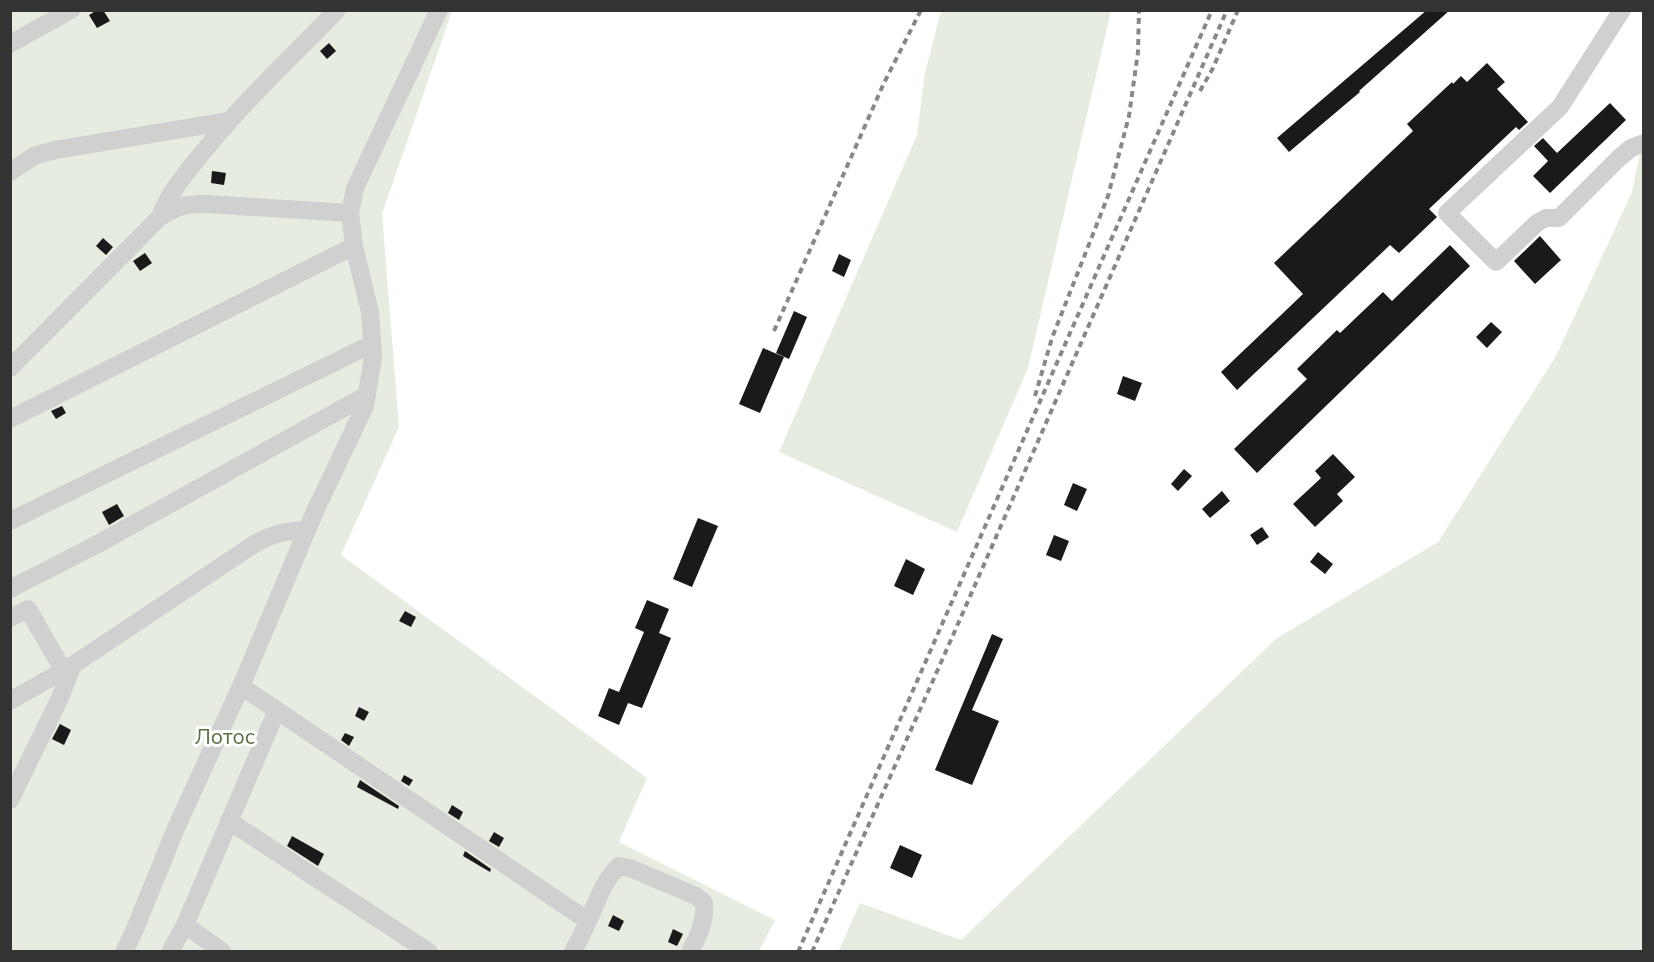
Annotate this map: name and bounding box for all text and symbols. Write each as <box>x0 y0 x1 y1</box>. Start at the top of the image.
park label: Лотос <box>195 723 255 749</box>

